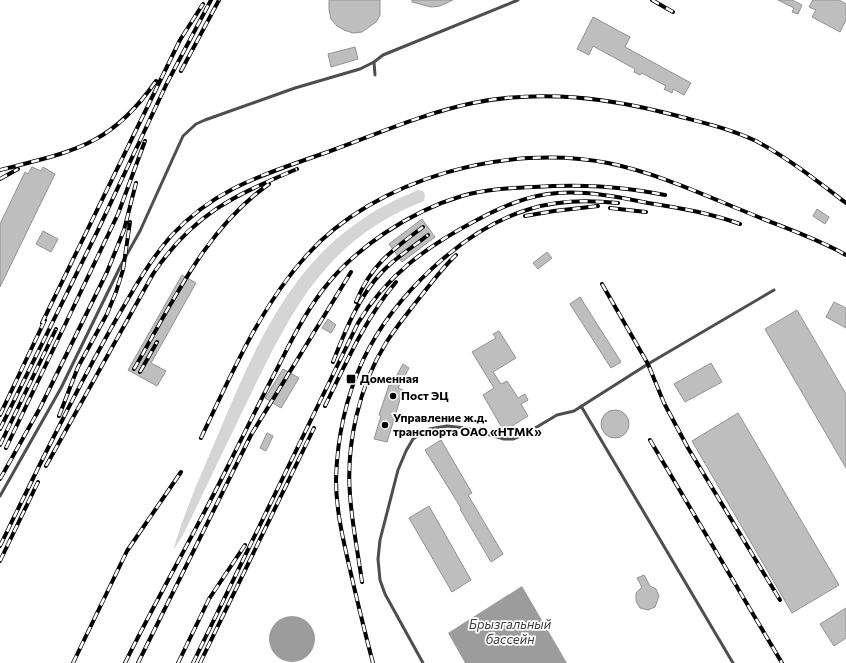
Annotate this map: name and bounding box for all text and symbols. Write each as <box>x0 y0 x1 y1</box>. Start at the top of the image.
place label: Доменная <box>360 371 419 385</box>
marker: Доменная <box>345 373 357 385</box>
place label: Пост ЭЦ <box>401 388 449 402</box>
marker: Пост ЭЦ <box>388 391 398 401</box>
place label: Управление ж.д. транспорта ОАО «НТМК» <box>393 410 542 438</box>
marker: Управление ж.д. транспорта ОАО «НТМК» <box>380 420 390 430</box>
water label: Брызгальный бассейн <box>469 616 552 647</box>

